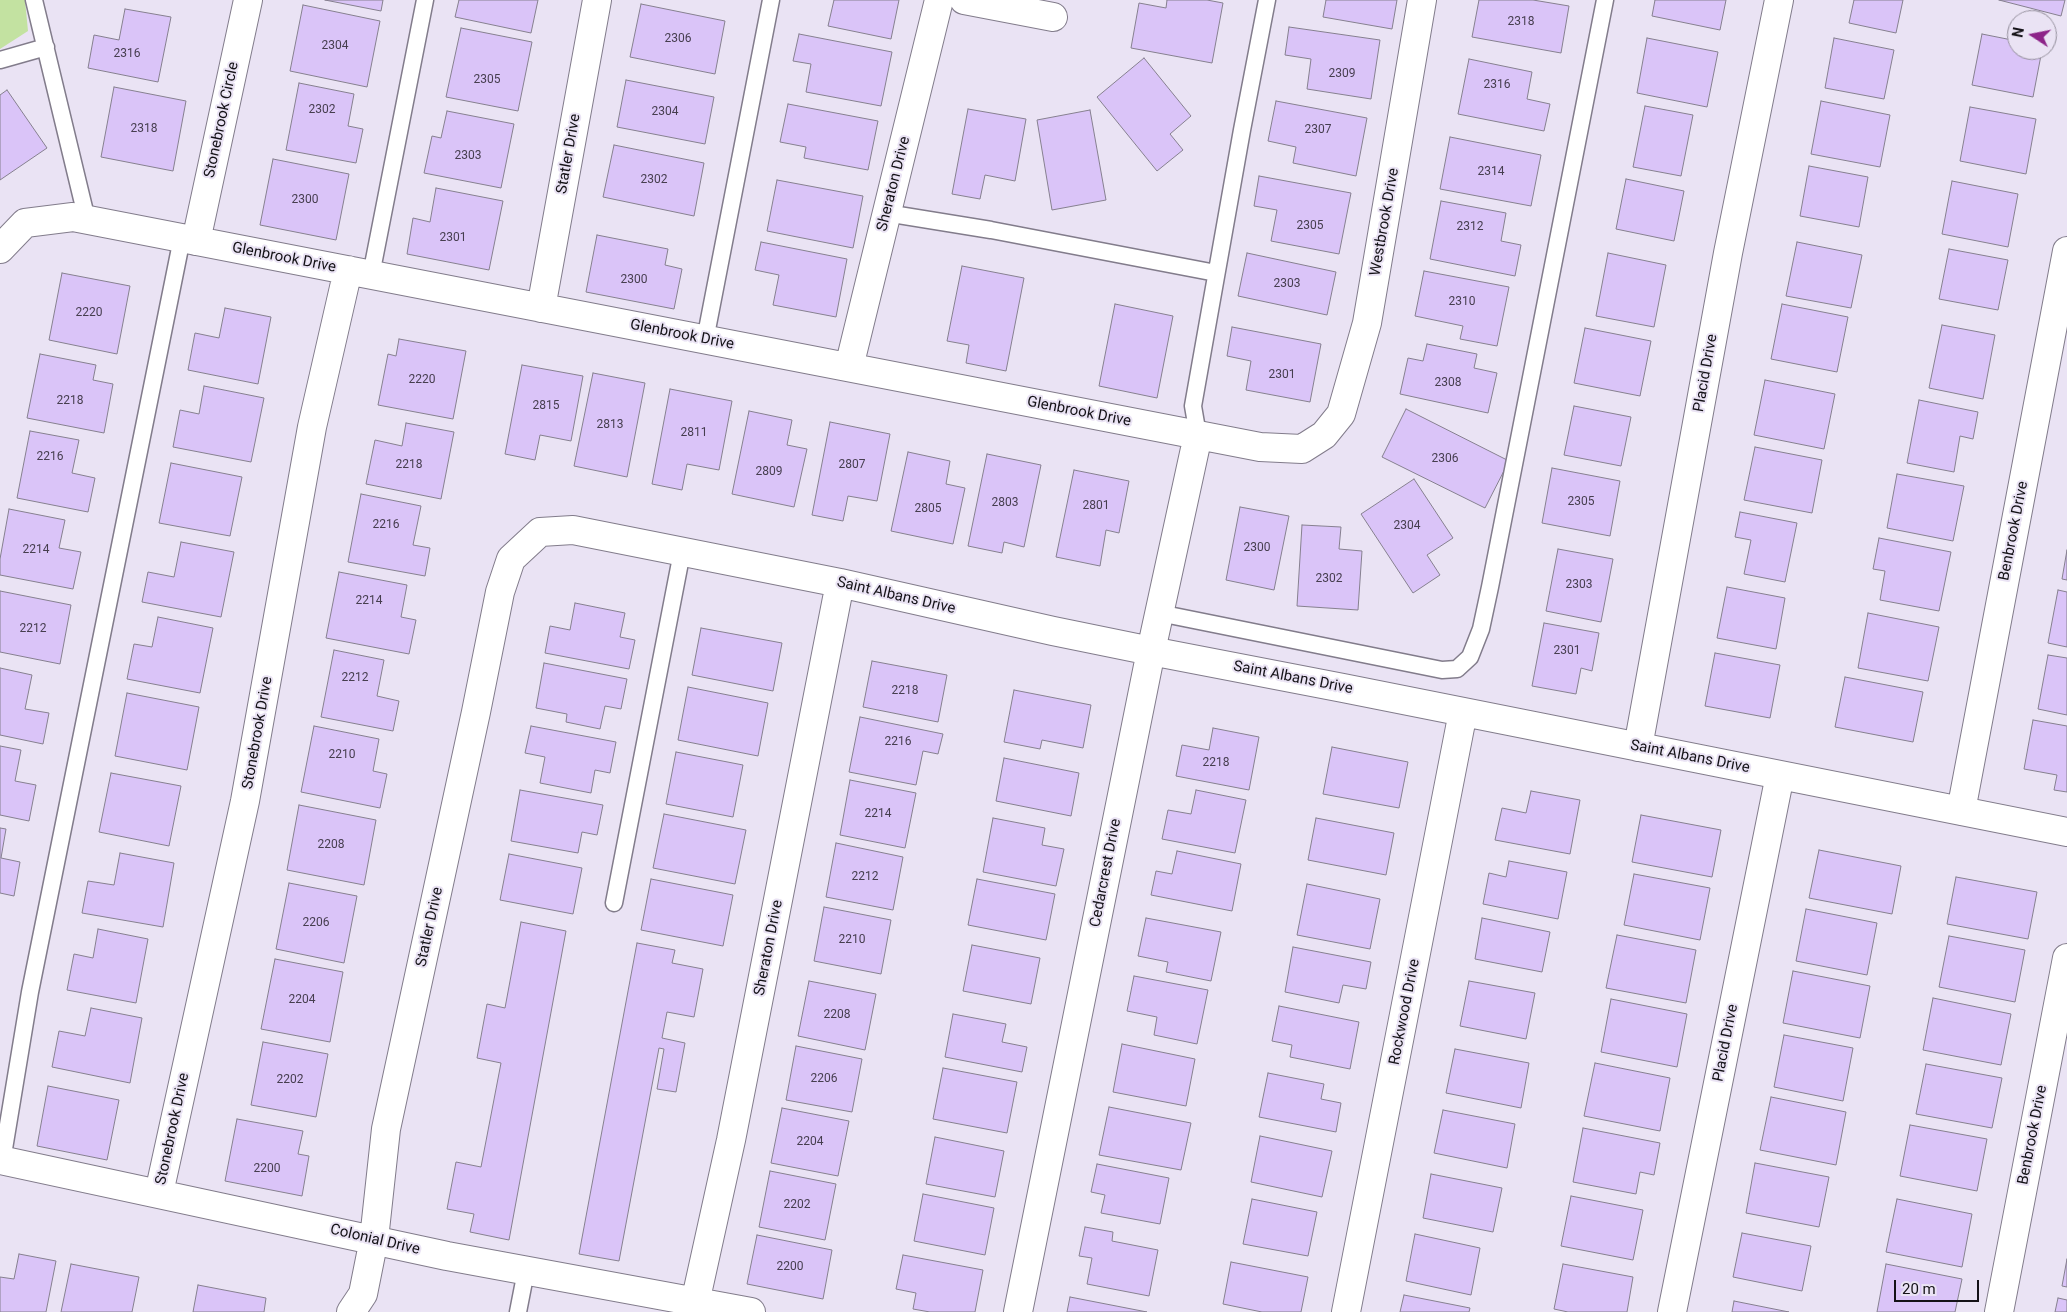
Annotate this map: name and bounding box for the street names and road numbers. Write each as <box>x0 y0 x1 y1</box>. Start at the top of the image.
street label: Stonebrook Circle <box>201 60 243 180</box>
street label: Statler Drive <box>553 113 585 195</box>
street label: Sheraton Drive <box>874 135 914 233</box>
street label: Westbrook Drive <box>1367 167 1403 277</box>
street label: Glenbrook Drive <box>230 239 338 277</box>
street label: Glenbrook Drive <box>628 316 736 354</box>
street label: Placid Drive <box>1690 333 1722 413</box>
street label: Glenbrook Drive <box>1025 393 1133 431</box>
street label: Benbrook Drive <box>1996 480 2032 582</box>
street label: Saint Albans Drive <box>835 574 957 618</box>
street label: Saint Albans Drive <box>1232 658 1354 698</box>
street label: Stonebrook Drive <box>239 675 277 791</box>
street label: Saint Albans Drive <box>1629 737 1751 777</box>
street label: Cedarcrest Drive <box>1087 817 1125 929</box>
street label: Statler Drive <box>413 886 447 968</box>
street label: Sheraton Drive <box>751 899 787 997</box>
street label: Rockwood Drive <box>1386 958 1424 1066</box>
street label: Placid Drive <box>1710 1003 1742 1083</box>
street label: Stonebrook Drive <box>152 1071 194 1187</box>
street label: Benbrook Drive <box>2015 1084 2051 1186</box>
street label: Colonial Drive <box>328 1221 422 1259</box>

